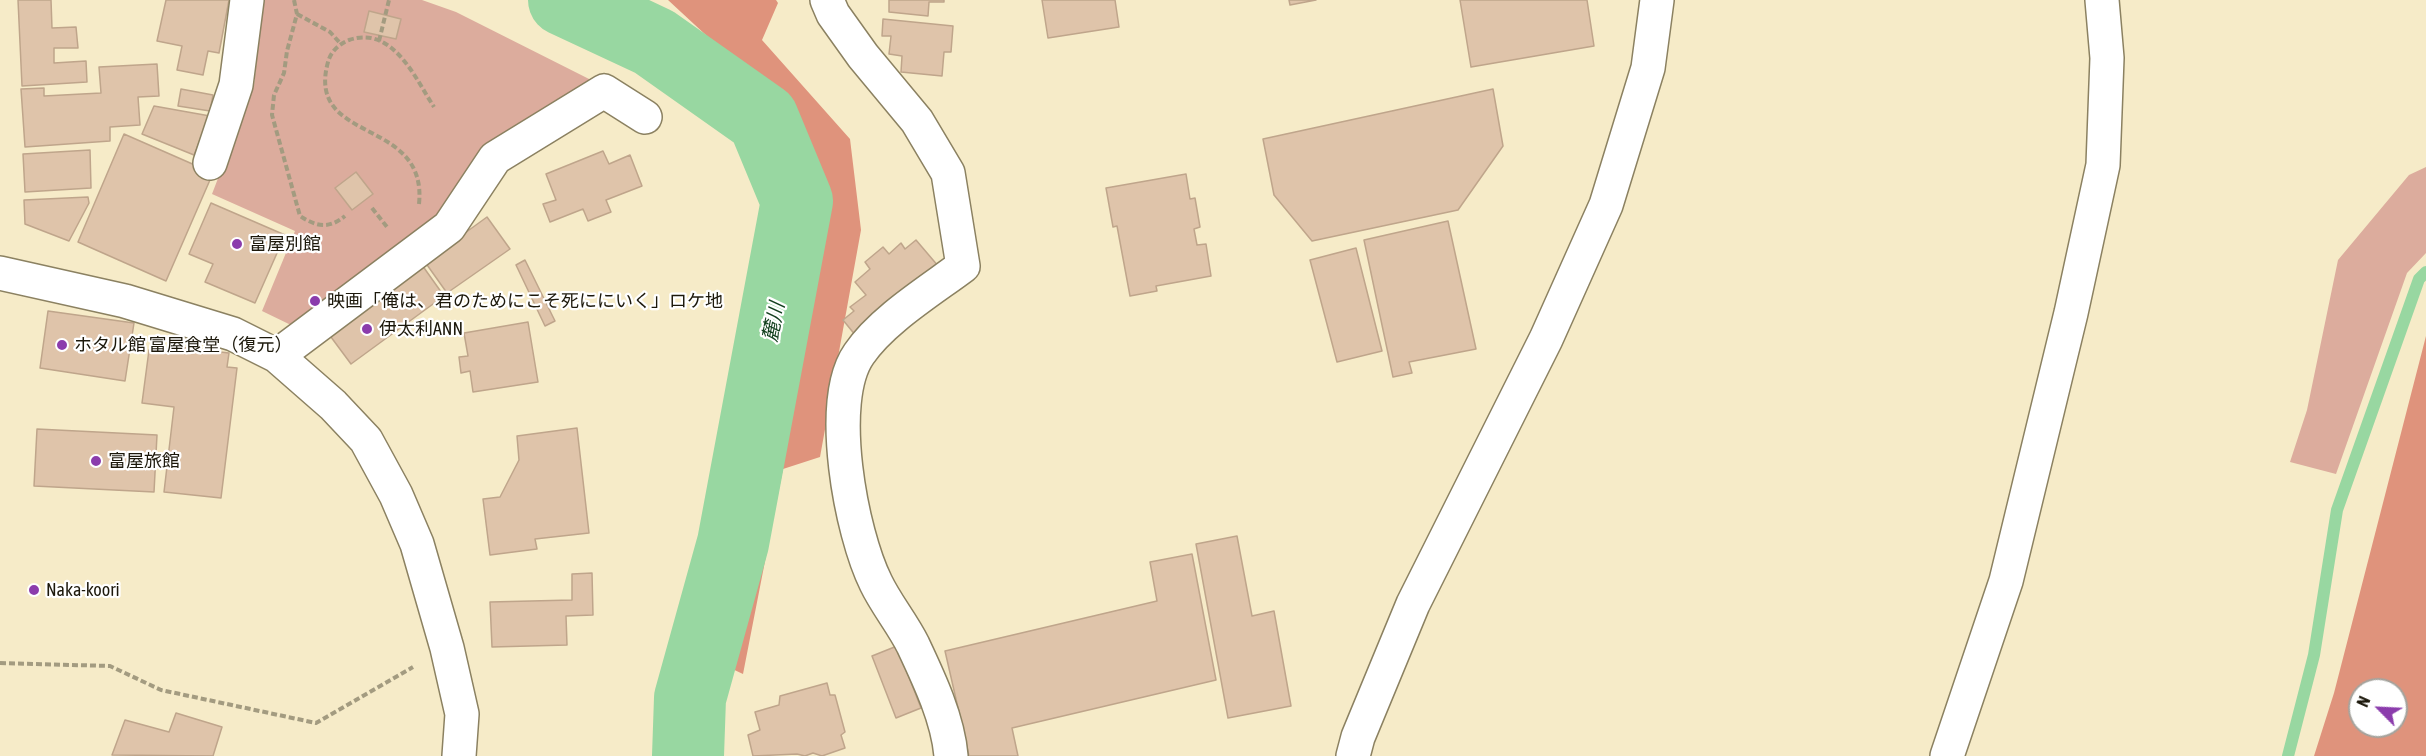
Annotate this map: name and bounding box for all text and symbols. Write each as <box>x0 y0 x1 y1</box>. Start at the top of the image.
place label: 富屋別館 <box>249 233 321 255</box>
marker: 富屋別館 <box>230 237 244 251</box>
place label: 映画「俺は、君のためにこそ死ににいく」ロケ地 <box>327 290 723 312</box>
marker: 映画「俺は、君のためにこそ死ににいく」ロケ地 <box>308 294 322 308</box>
water label: 麓川 <box>758 300 790 344</box>
place label: 伊太利ANN <box>379 318 463 340</box>
marker: 伊太利ANN <box>360 322 374 336</box>
place label: ホタル館 富屋食堂（復元） <box>74 334 292 356</box>
marker: ホタル館 富屋食堂（復元） <box>55 338 69 352</box>
place label: 富屋旅館 <box>108 450 180 472</box>
marker: 富屋旅館 <box>89 454 103 468</box>
place label: Naka-koori <box>46 579 120 601</box>
marker: Naka-koori <box>27 583 41 597</box>
north arrow <box>2348 678 2408 738</box>
text: N <box>2353 694 2374 709</box>

